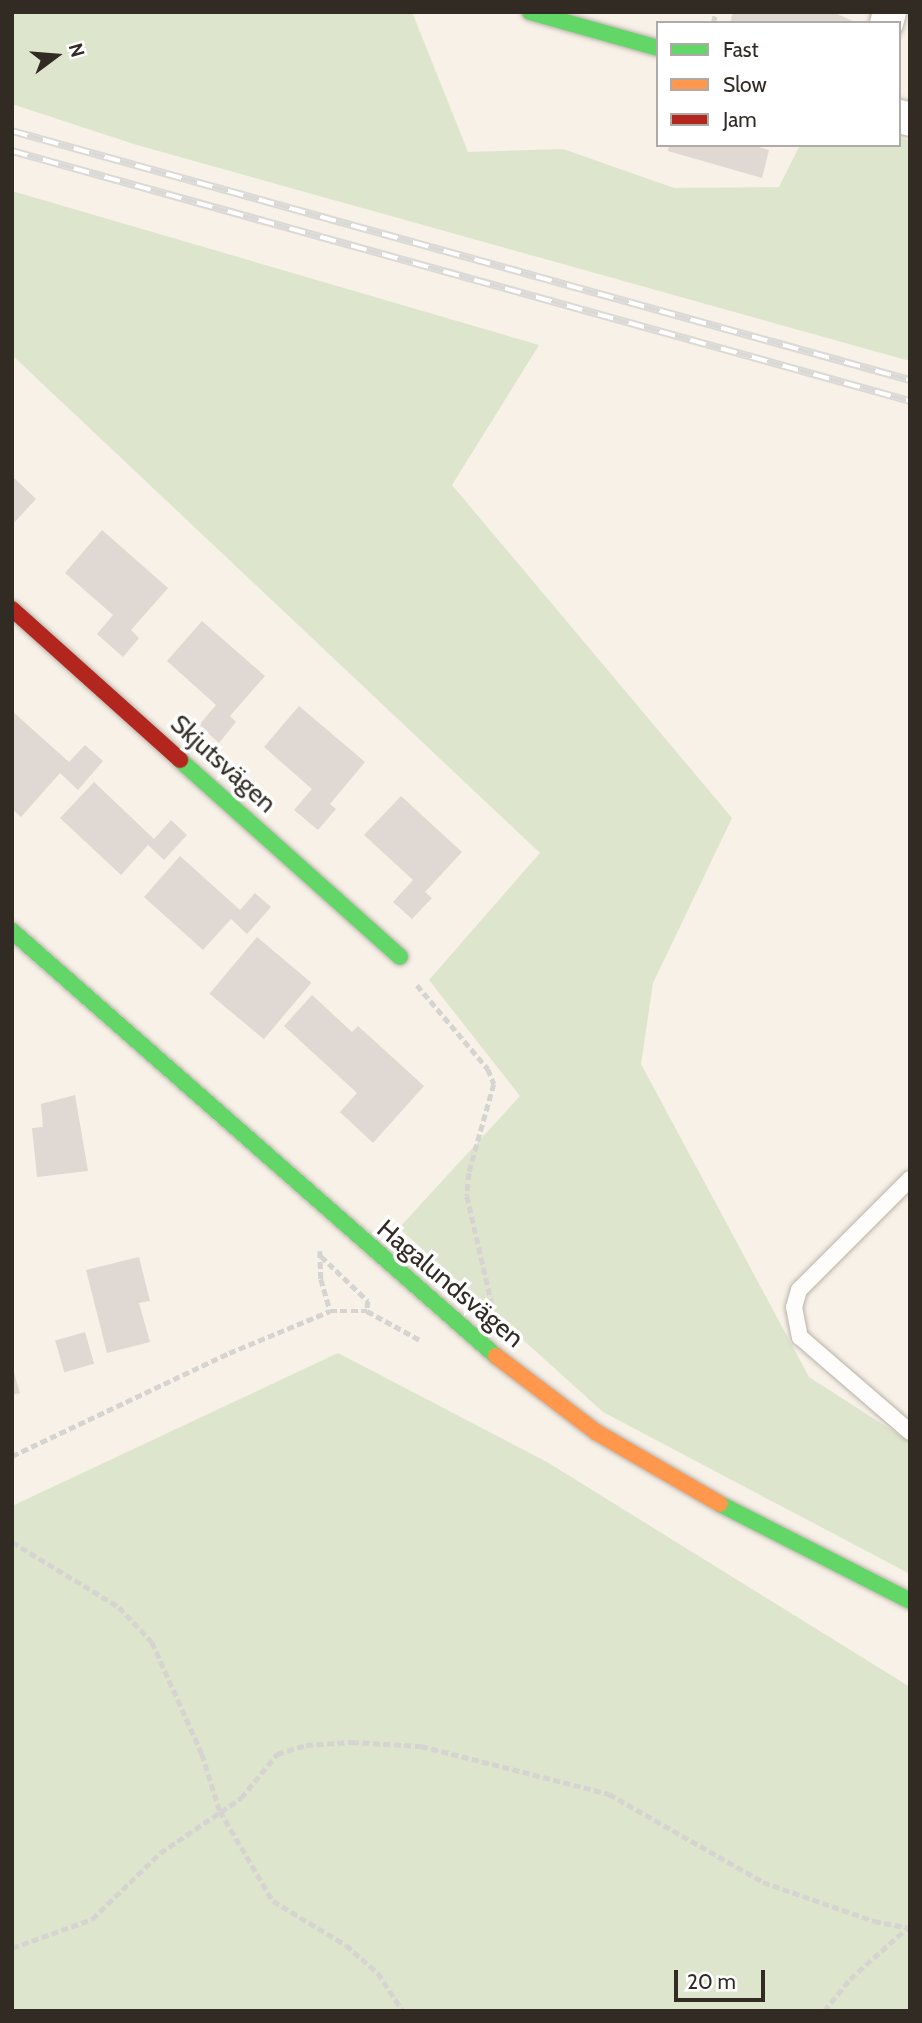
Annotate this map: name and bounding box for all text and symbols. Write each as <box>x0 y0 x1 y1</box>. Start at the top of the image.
north arrow <box>21 21 91 91</box>
legend <box>656 21 901 147</box>
text: Fast <box>723 37 759 62</box>
text: N <box>64 40 90 60</box>
text: Slow <box>723 72 767 97</box>
text: Jam <box>723 107 757 132</box>
street label: Skjutsvägen <box>164 708 282 820</box>
street label: Hagalundsvägen <box>370 1214 530 1354</box>
scale bar <box>677 1956 768 2000</box>
text: 20 m <box>687 1969 736 1994</box>

